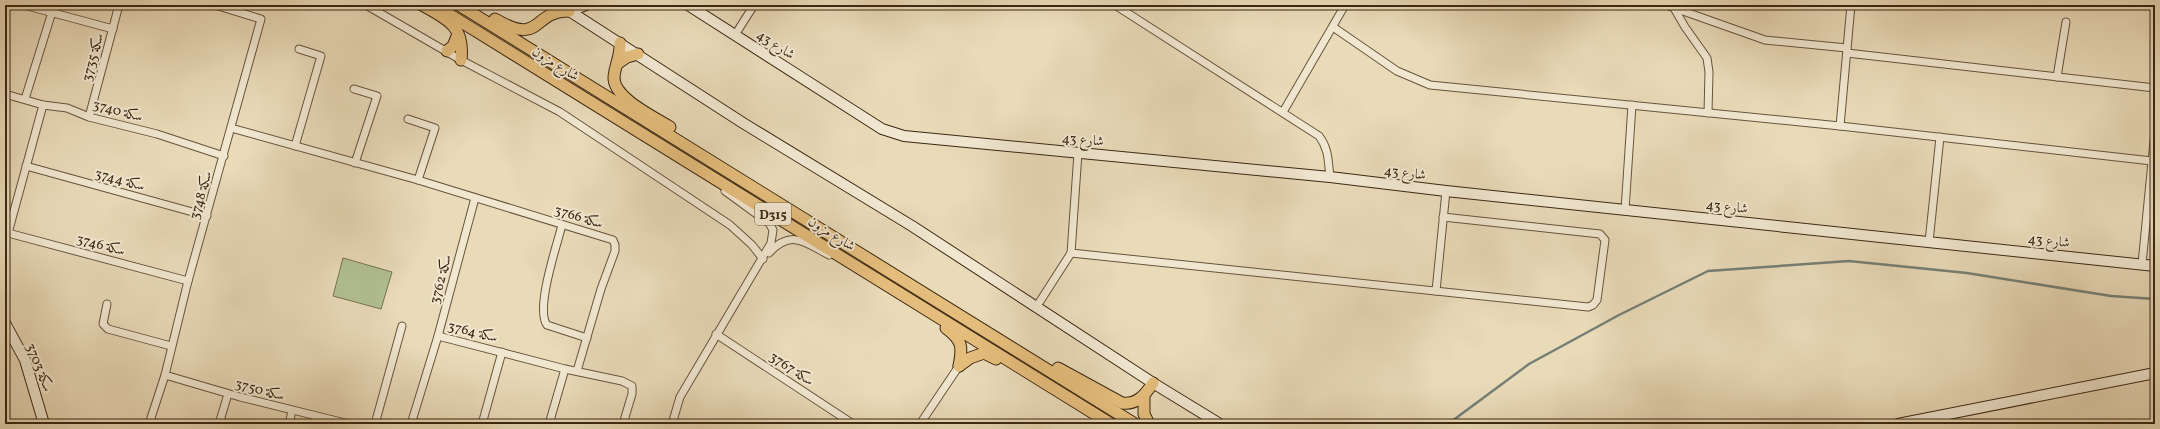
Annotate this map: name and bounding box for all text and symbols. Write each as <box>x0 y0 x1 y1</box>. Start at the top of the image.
street label: شارع 43 <box>752 26 798 65</box>
street label: سكة 3735 <box>78 31 109 84</box>
street label: شارع مزون <box>528 42 582 87</box>
street label: سكة 3740 <box>91 96 145 127</box>
street label: شارع 43 <box>1061 129 1105 153</box>
street label: شارع 43 <box>1383 161 1427 186</box>
street label: سكة 3744 <box>92 165 147 196</box>
street label: سكة 3748 <box>185 169 217 222</box>
street label: شارع 43 <box>1705 196 1749 220</box>
street label: سكة 3766 <box>552 201 605 234</box>
road number: D315 <box>755 203 791 225</box>
street label: شارع مزون <box>804 212 858 257</box>
street label: سكة 3746 <box>74 230 127 261</box>
street label: شارع 43 <box>2027 230 2071 254</box>
street label: سكة 3762 <box>426 252 457 306</box>
street label: سكة 3764 <box>446 317 500 348</box>
street label: سكة 3703 <box>20 341 57 395</box>
street label: سكة 3767 <box>765 348 817 391</box>
street label: سكة 3750 <box>233 375 287 406</box>

